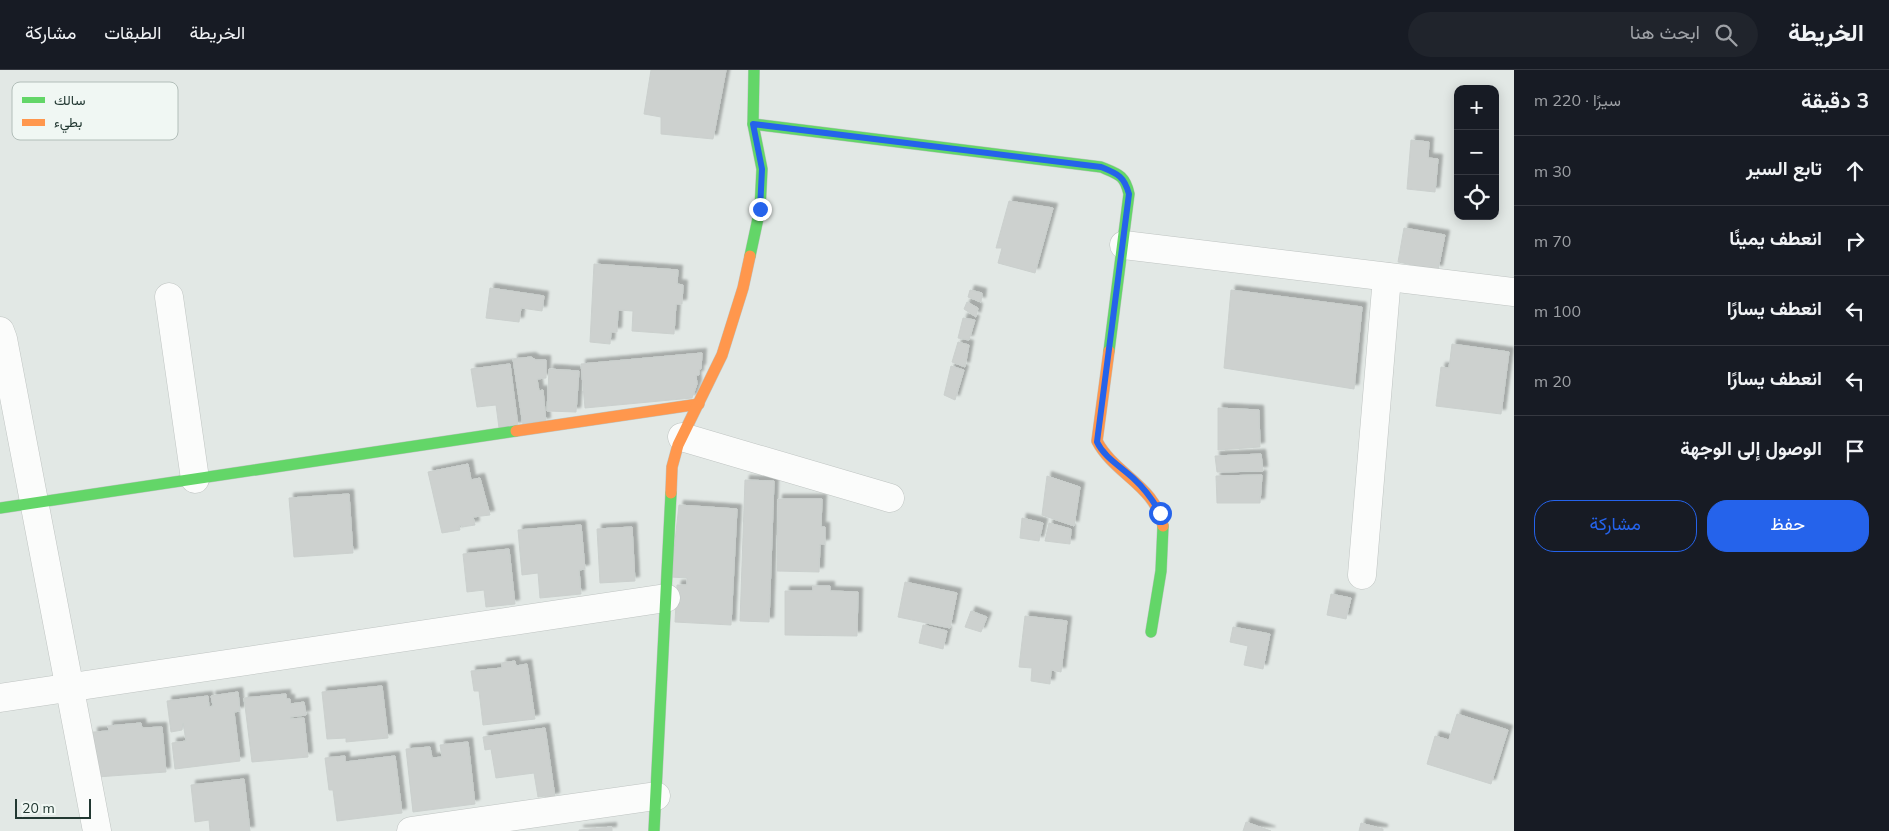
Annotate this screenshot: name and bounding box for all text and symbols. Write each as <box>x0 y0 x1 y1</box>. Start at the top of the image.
search box <box>1408 12 1758 57</box>
text: الخريطة <box>1788 17 1864 47</box>
text: ابحث هنا <box>1630 20 1700 44</box>
text: مشاركة <box>25 21 76 44</box>
text: الطبقات <box>104 21 161 44</box>
text: الخريطة <box>189 21 245 44</box>
icon: search <box>1712 21 1740 49</box>
legend <box>12 82 178 140</box>
map controls <box>1454 85 1499 220</box>
button: + <box>1454 85 1499 130</box>
text: 3 دقيقة <box>1801 87 1869 113</box>
text: سيرًا · 220 m <box>1534 90 1621 110</box>
text: سالك <box>54 91 85 109</box>
text: بطيء <box>54 113 82 134</box>
button: − <box>1454 130 1499 175</box>
text: تابع السير <box>1746 156 1822 180</box>
icon: ahead <box>1841 157 1869 185</box>
text: 30 m <box>1534 161 1571 181</box>
button: locate <box>1454 175 1499 220</box>
route end <box>749 198 772 221</box>
text: انعطف يمينًا <box>1729 226 1822 250</box>
icon: right <box>1841 227 1869 255</box>
text: 70 m <box>1534 231 1571 251</box>
text: انعطف يسارًا <box>1727 296 1822 320</box>
icon: left <box>1841 297 1869 325</box>
text: 100 m <box>1534 301 1581 321</box>
text: انعطف يسارًا <box>1727 366 1822 390</box>
icon: left <box>1841 367 1869 395</box>
text: 20 m <box>1534 371 1571 391</box>
text: الوصول إلى الوجهة <box>1680 436 1822 460</box>
icon: arrive <box>1841 437 1869 465</box>
button: مشاركة <box>1534 500 1697 552</box>
button: حفظ <box>1707 500 1869 552</box>
route start <box>1149 502 1172 525</box>
scale bar <box>15 796 91 819</box>
text: 20 m <box>22 799 55 817</box>

